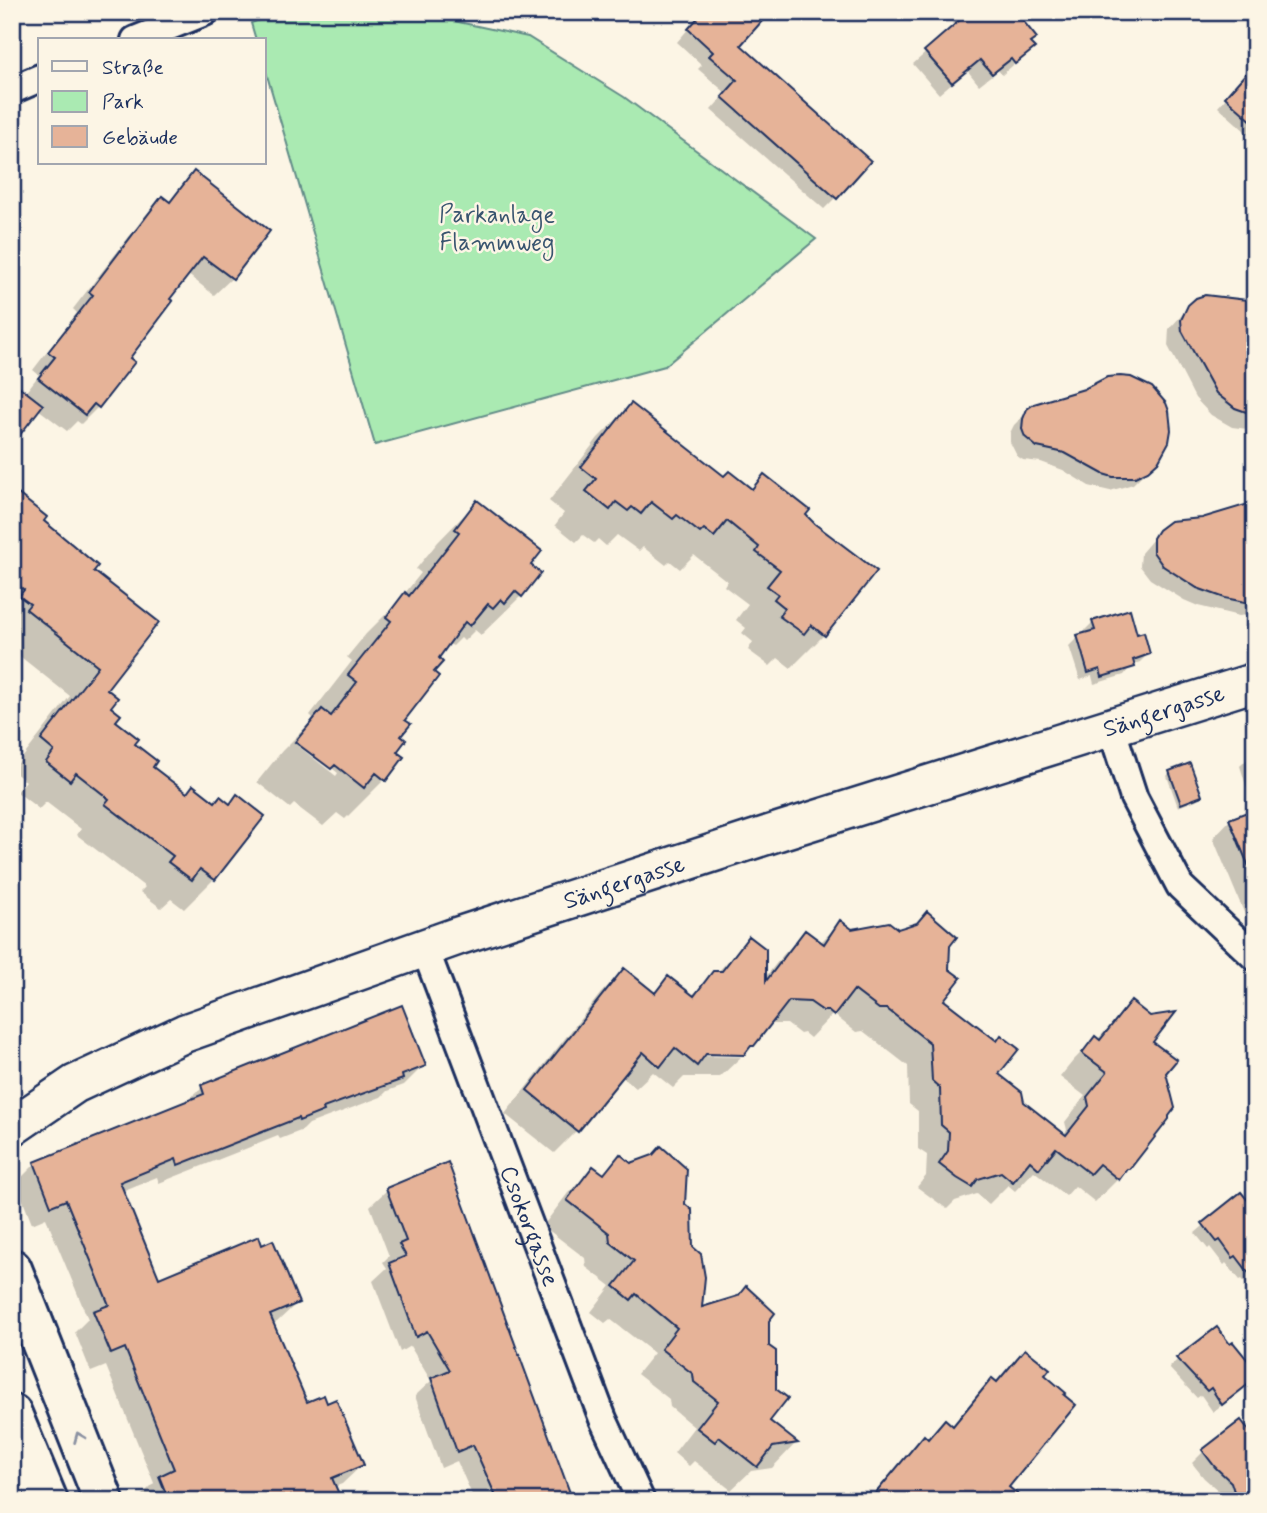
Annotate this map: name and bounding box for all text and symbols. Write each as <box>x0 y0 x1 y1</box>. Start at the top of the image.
legend <box>38 38 266 164</box>
text: Straße <box>102 54 164 82</box>
text: Park <box>102 88 144 116</box>
text: Gebäude <box>102 124 178 152</box>
park label: Parkanlage Flammweg <box>439 200 555 261</box>
street label: Sängergasse <box>1099 678 1229 746</box>
street label: Sängergasse <box>560 849 689 917</box>
street label: Csokorgasse <box>491 1162 565 1291</box>
one-way arrow <box>73 1432 87 1444</box>

